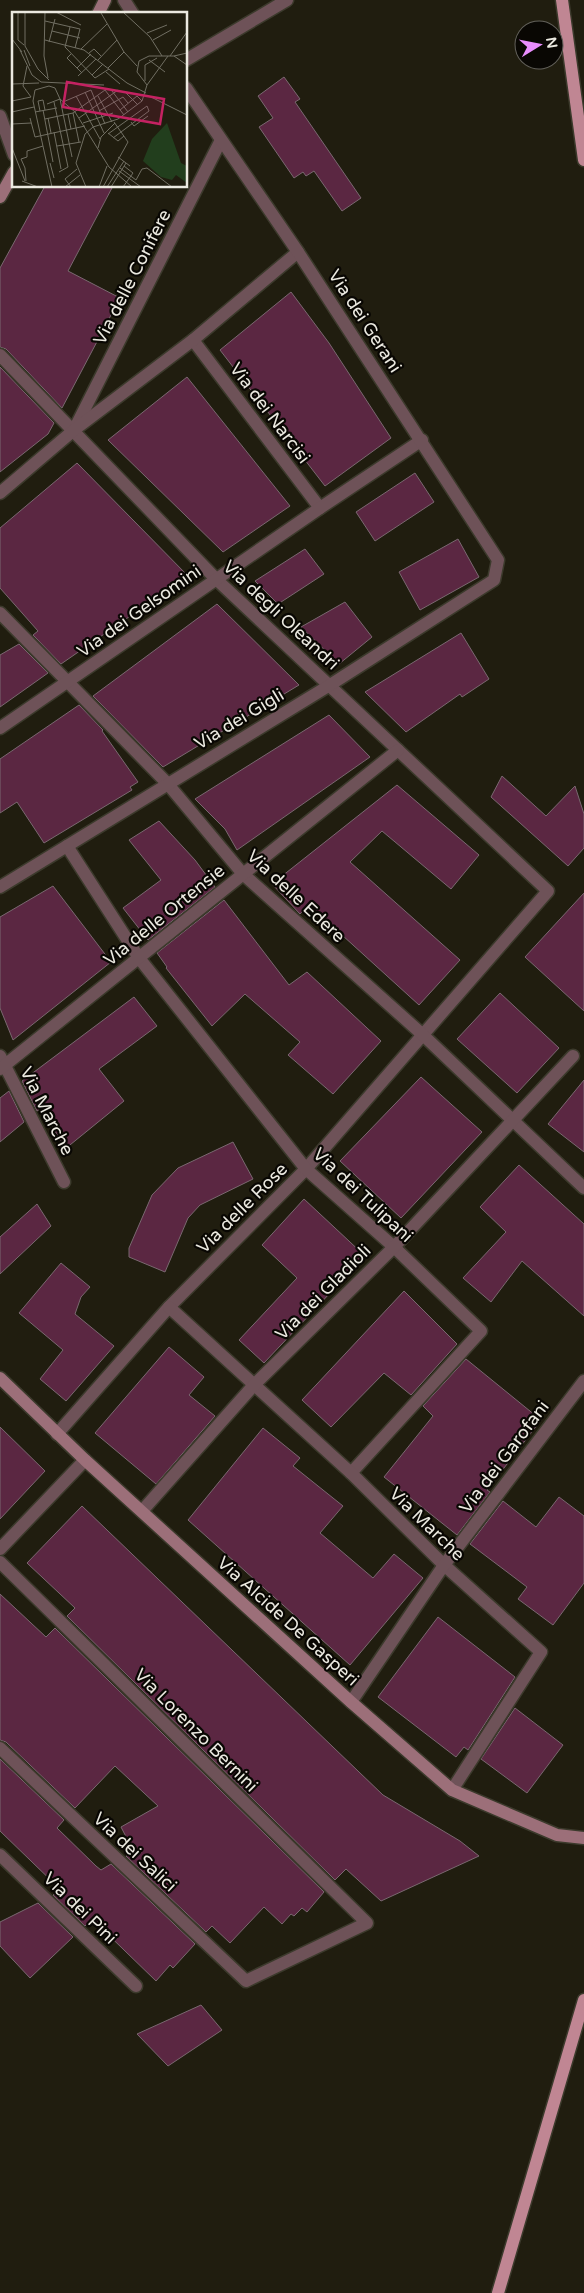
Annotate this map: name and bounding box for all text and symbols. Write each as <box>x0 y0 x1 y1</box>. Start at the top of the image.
inset map <box>12 12 188 188</box>
north arrow <box>514 20 564 70</box>
text: N <box>542 36 561 50</box>
street label: Via delle Conifere <box>88 206 176 348</box>
street label: Via dei Gerani <box>323 265 407 377</box>
street label: Via dei Narcisi <box>225 358 315 468</box>
street label: Via degli Oleandri <box>218 555 344 675</box>
street label: Via dei Gelsomini <box>73 560 205 662</box>
street label: Via dei Gigli <box>190 684 288 754</box>
street label: Via delle Edere <box>242 845 350 947</box>
street label: Via delle Ortensie <box>99 859 229 971</box>
street label: Via Marche <box>15 1063 79 1159</box>
street label: Via dei Tulipani <box>308 1143 418 1247</box>
street label: Via delle Rose <box>192 1158 292 1258</box>
street label: Via dei Gladioli <box>271 1240 375 1344</box>
street label: Via dei Garofani <box>454 1396 554 1518</box>
street label: Via Marche <box>385 1483 469 1565</box>
street label: Via Alcide De Gasperi <box>213 1552 363 1690</box>
street label: Via Lorenzo Bernini <box>130 1664 262 1796</box>
street label: Via dei Salici <box>89 1808 181 1896</box>
street label: Via dei Pini <box>38 1867 122 1949</box>

